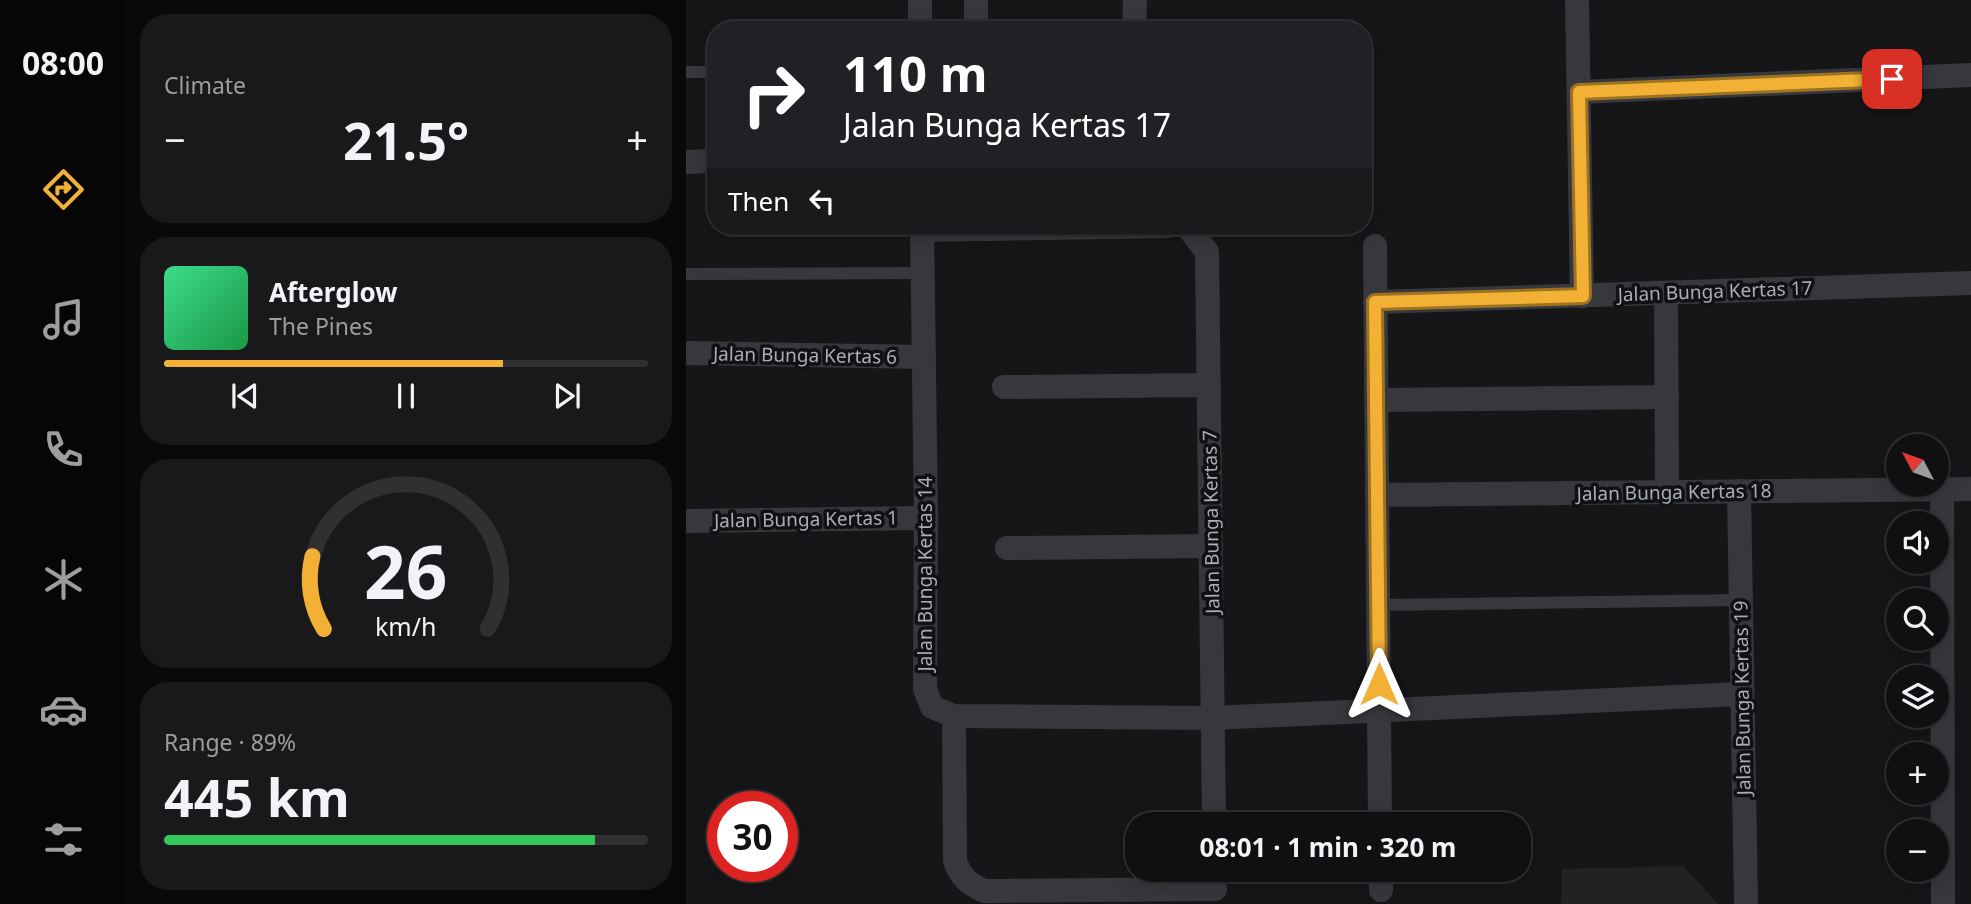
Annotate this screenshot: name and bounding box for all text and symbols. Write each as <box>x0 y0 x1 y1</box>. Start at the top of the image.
text: 110 m <box>843 40 988 106</box>
text: 08:00 <box>22 41 104 84</box>
icon: right <box>728 49 819 140</box>
pin <box>1862 49 1922 109</box>
icon: arrive <box>1873 60 1911 98</box>
text: Climate <box>164 69 246 101</box>
text: Jalan Bunga Kertas 17 <box>843 103 1171 146</box>
text: 21.5° <box>343 104 469 175</box>
text: − <box>164 113 186 165</box>
text: + <box>626 113 648 165</box>
icon: directions <box>39 165 88 214</box>
icon: left <box>803 182 841 220</box>
text: Then <box>728 183 789 219</box>
text: Afterglow <box>269 274 397 310</box>
street label: Jalan Bunga Kertas 17 <box>1615 275 1813 307</box>
icon: music <box>39 295 88 344</box>
text: The Pines <box>269 310 373 342</box>
street label: Jalan Bunga Kertas 6 <box>711 340 897 370</box>
icon: previous <box>226 377 264 415</box>
icon: pause <box>387 377 425 415</box>
icon: next <box>548 377 586 415</box>
icon: phone <box>39 425 88 474</box>
street label: Jalan Bunga Kertas 7 <box>1196 430 1226 616</box>
north arrow <box>1886 434 1950 497</box>
map controls <box>1886 434 1949 882</box>
street label: Jalan Bunga Kertas 14 <box>912 476 938 673</box>
street label: Jalan Bunga Kertas 18 <box>1574 477 1772 507</box>
street label: Jalan Bunga Kertas 1 <box>712 504 898 534</box>
button: sound <box>1886 511 1949 574</box>
text: 26 <box>364 522 448 621</box>
icon: climate <box>39 555 88 604</box>
button: search <box>1886 588 1949 651</box>
street label: Jalan Bunga Kertas 19 <box>1727 600 1757 798</box>
text: km/h <box>375 609 437 643</box>
position arrow <box>1342 647 1416 721</box>
button: layers <box>1886 665 1949 728</box>
icon: car <box>39 685 88 734</box>
text: Range · 89% <box>164 726 296 758</box>
button: + <box>1886 742 1949 805</box>
text: 445 km <box>164 761 350 832</box>
speed limit sign: 30 <box>707 791 798 882</box>
icon: filters <box>39 815 88 864</box>
button: − <box>1886 819 1949 882</box>
text: 08:01 · 1 min · 320 m <box>1200 829 1456 865</box>

